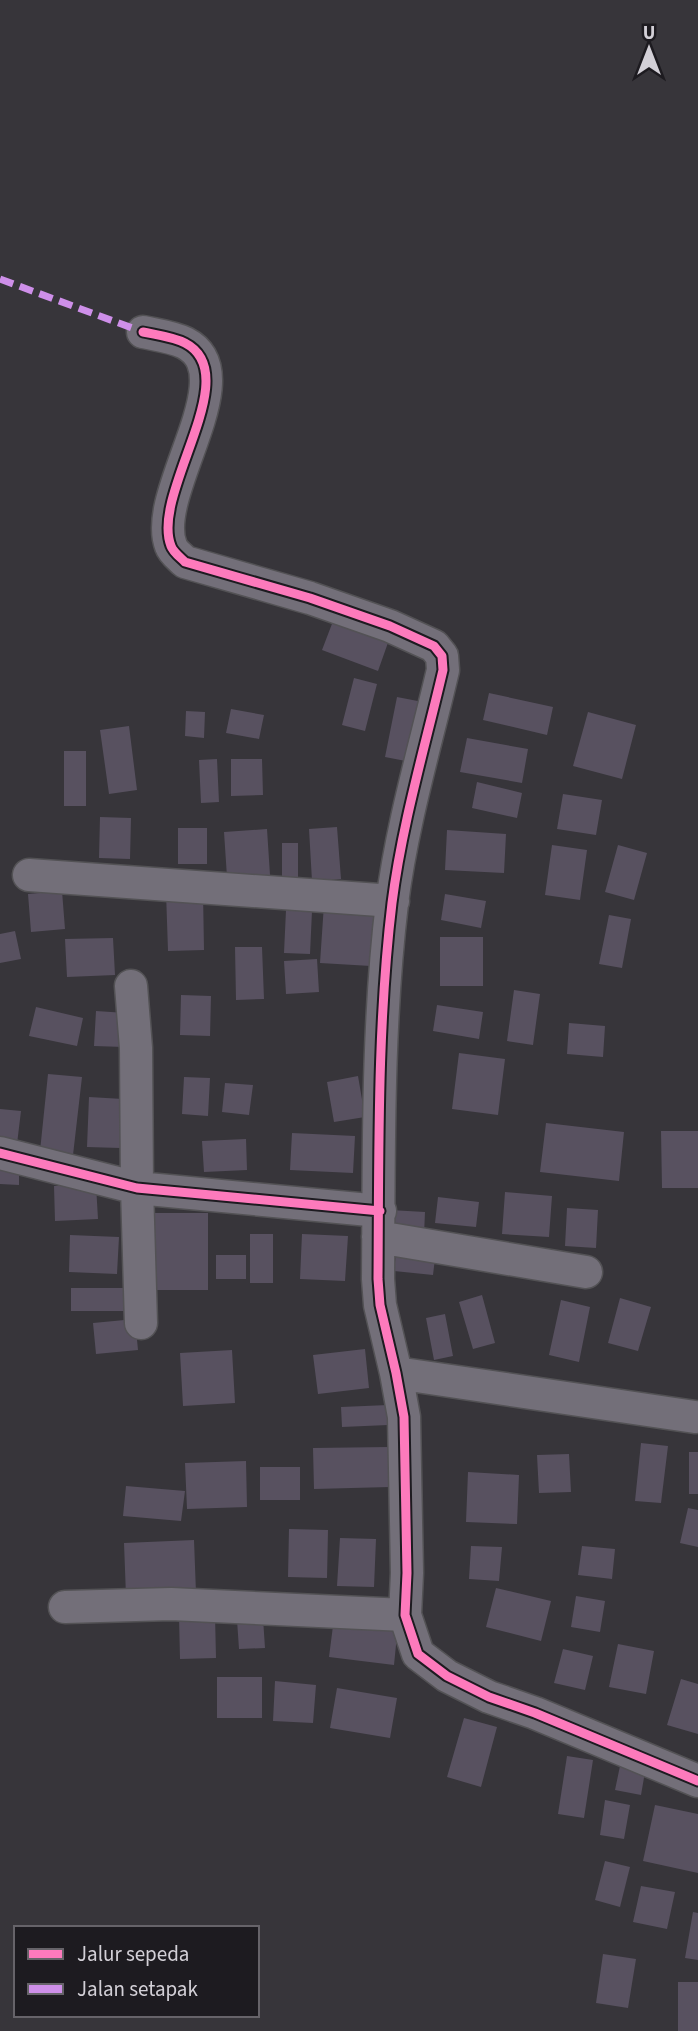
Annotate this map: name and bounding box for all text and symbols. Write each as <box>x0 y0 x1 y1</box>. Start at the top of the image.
north arrow <box>614 14 684 84</box>
text: U <box>643 20 655 47</box>
legend <box>14 1926 259 2017</box>
text: Jalur sepeda <box>77 1939 189 1969</box>
text: Jalan setapak <box>77 1974 198 2004</box>

